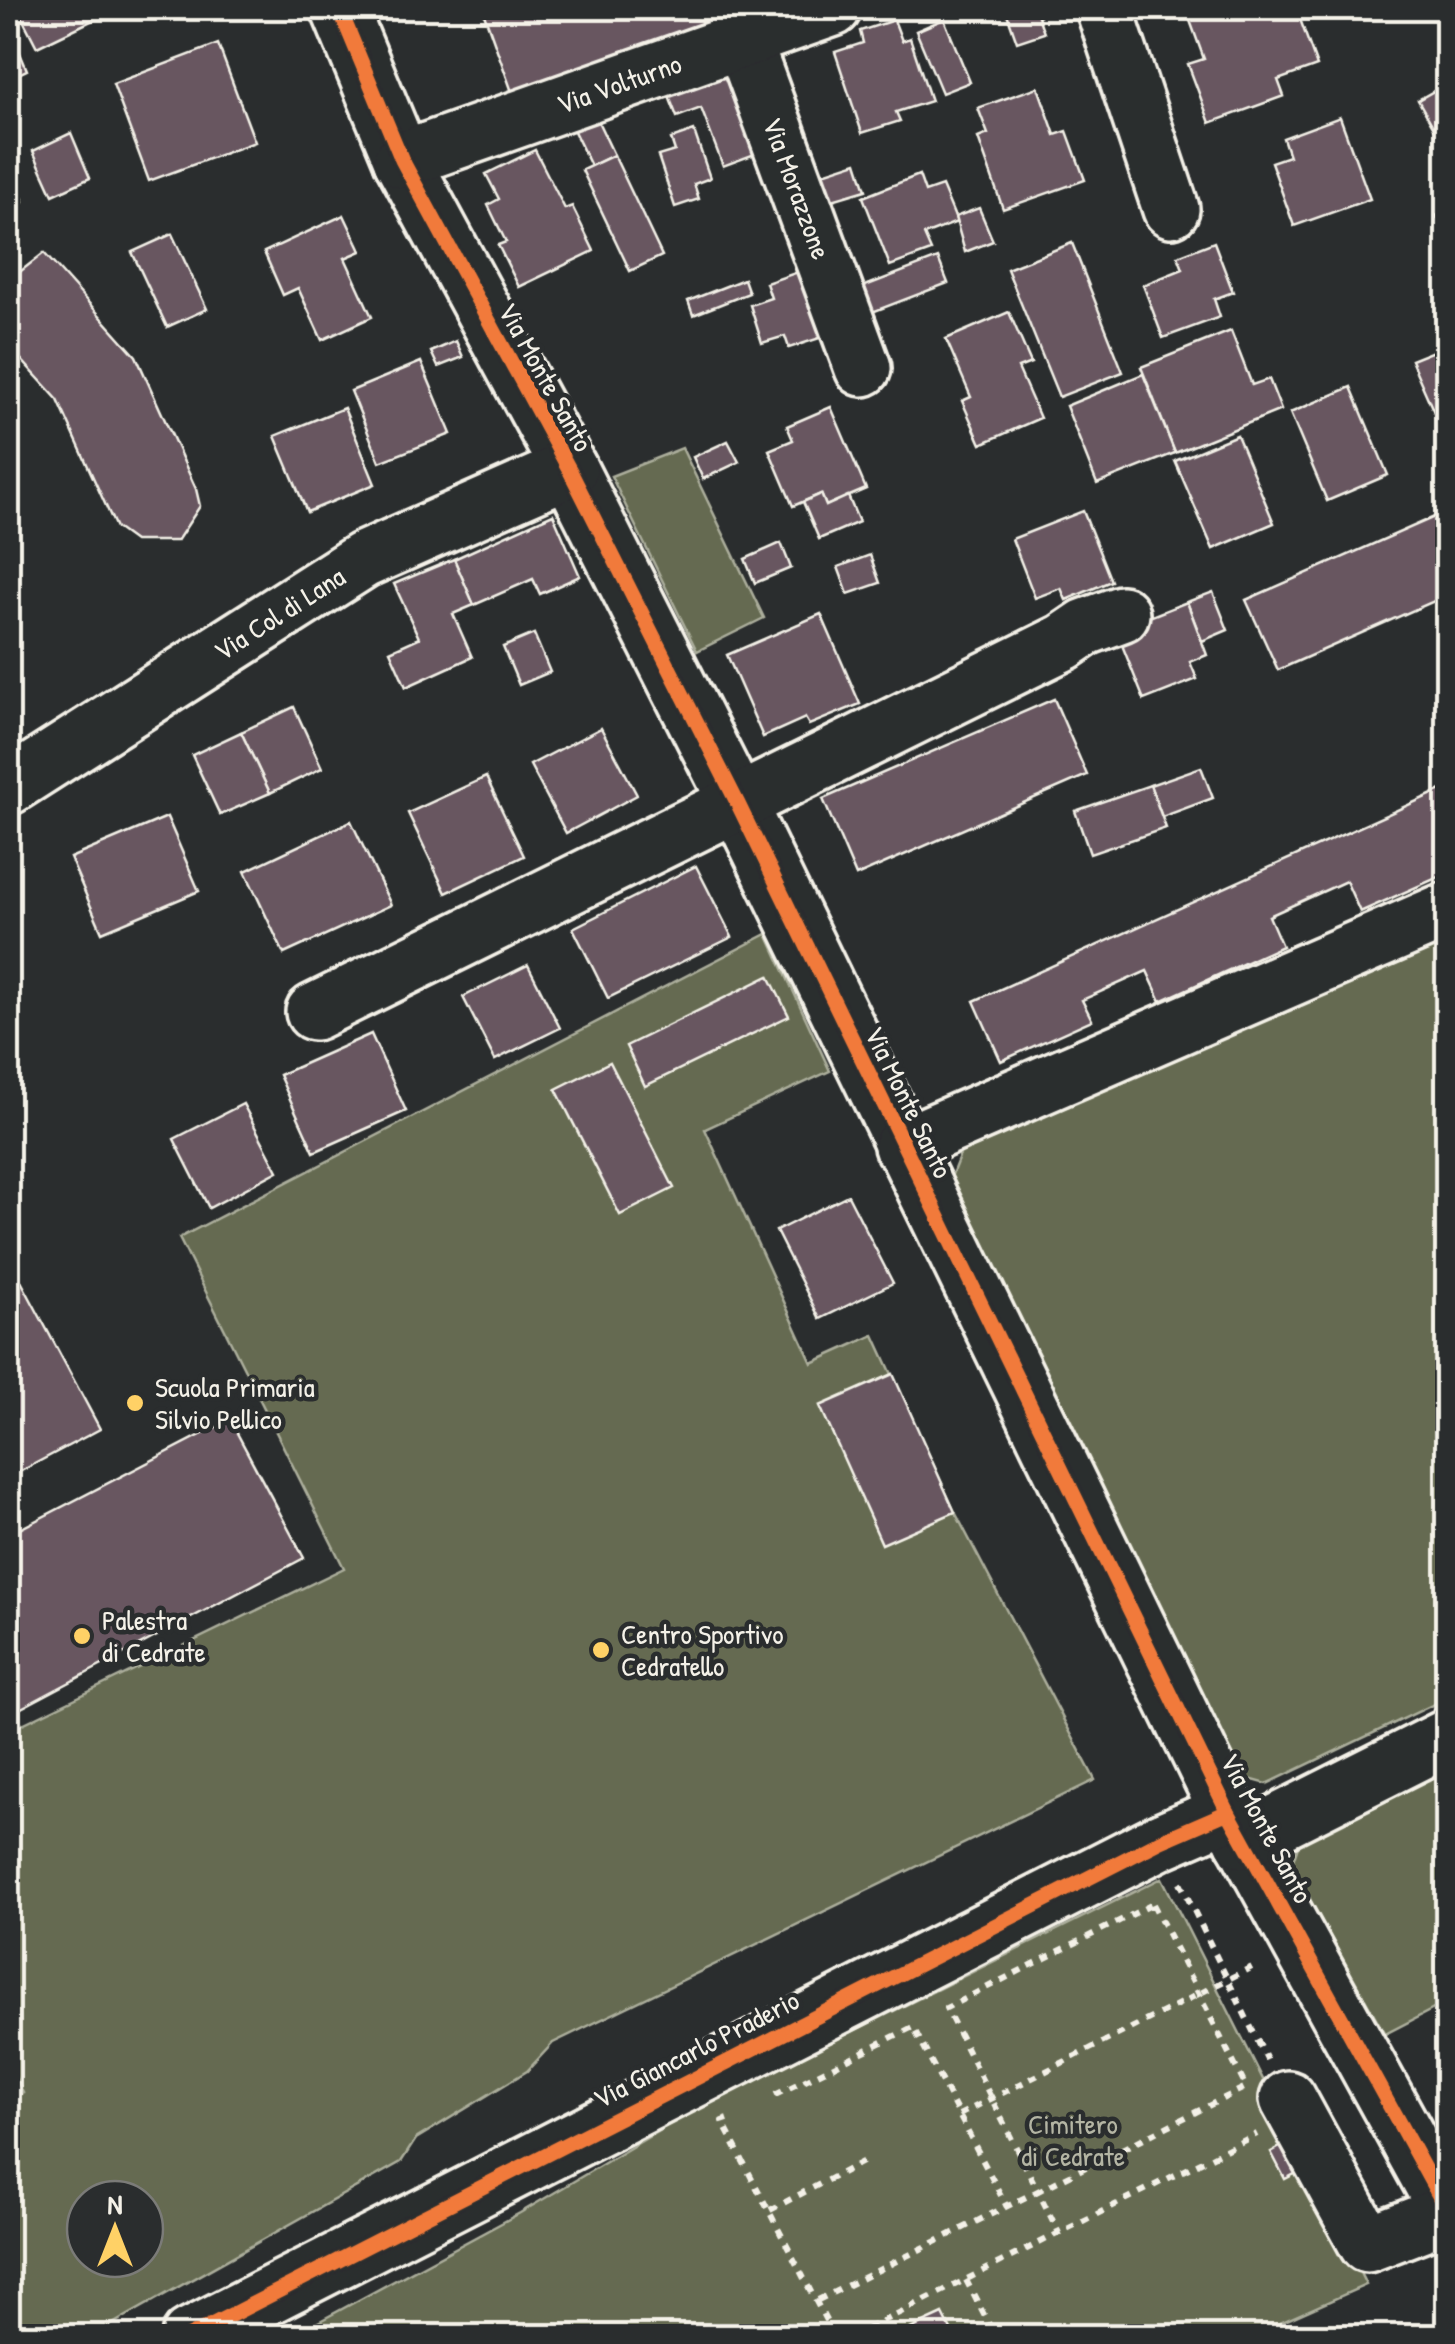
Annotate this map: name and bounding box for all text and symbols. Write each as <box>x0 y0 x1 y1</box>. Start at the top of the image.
street label: Via Volturno <box>552 44 686 123</box>
street label: Via Morazzone <box>754 112 840 264</box>
street label: Via Monte Santo <box>489 296 603 458</box>
street label: Via Col di Lana <box>206 557 352 670</box>
street label: Via Monte Santo <box>856 1020 962 1184</box>
place label: Scuola Primaria Silvio Pellico <box>155 1368 315 1438</box>
marker: Scuola Primaria Silvio Pellico <box>124 1392 146 1414</box>
place label: Palestra di Cedrate <box>102 1601 206 1671</box>
place label: Centro Sportivo Cedratello <box>621 1615 784 1685</box>
marker: Palestra di Cedrate <box>71 1625 93 1647</box>
marker: Centro Sportivo Cedratello <box>590 1639 612 1661</box>
street label: Via Monte Santo <box>1212 1746 1322 1910</box>
street label: Via Giancarlo Praderio <box>587 1981 805 2117</box>
park label: Cimitero di Cedrate <box>1021 2105 1125 2175</box>
north arrow <box>65 2179 165 2279</box>
text: N <box>108 2185 123 2223</box>

